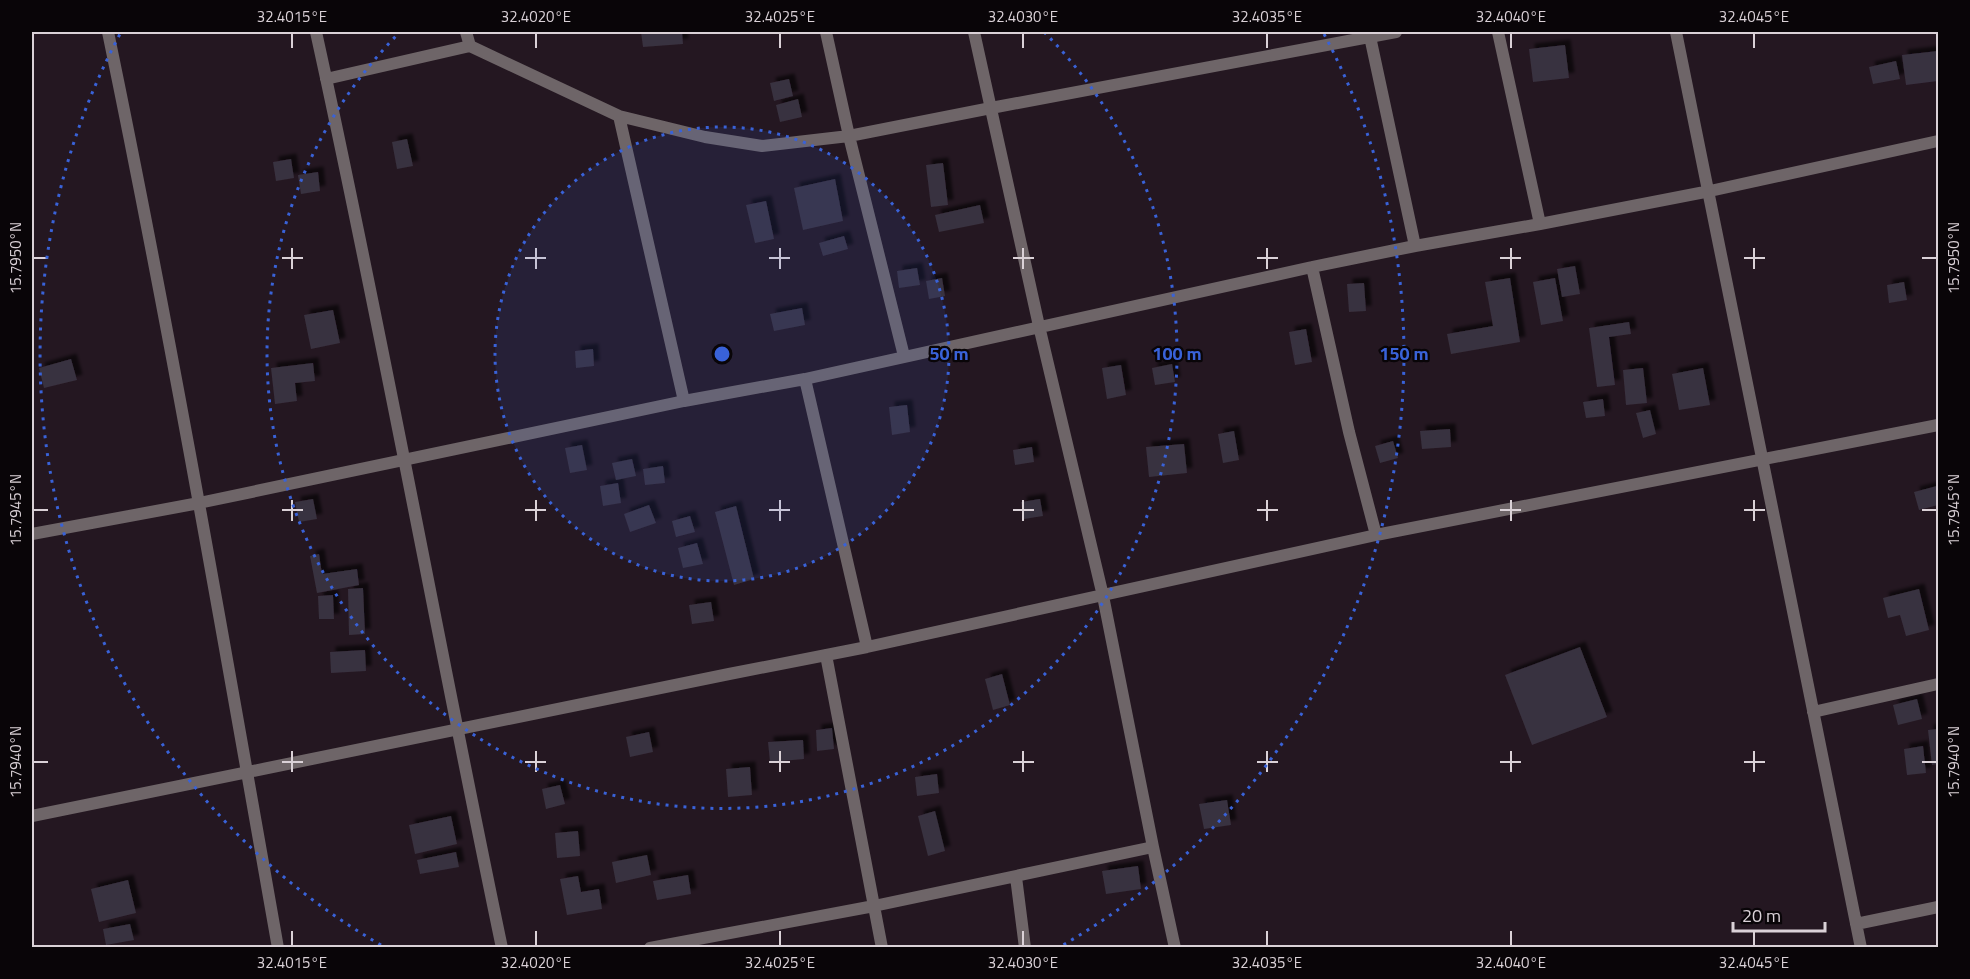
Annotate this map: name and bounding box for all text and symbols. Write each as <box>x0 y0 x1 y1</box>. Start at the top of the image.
text: 32.4015°E <box>257 5 327 28</box>
text: 32.4020°E <box>501 5 571 28</box>
text: 32.4025°E <box>745 5 815 28</box>
text: 32.4030°E <box>988 5 1058 28</box>
text: 32.4035°E <box>1232 5 1302 28</box>
text: 32.4040°E <box>1476 5 1546 28</box>
text: 32.4045°E <box>1719 5 1789 28</box>
text: 15.7950°N <box>4 222 27 294</box>
text: 15.7950°N <box>1942 222 1965 294</box>
text: 50 m <box>929 340 969 367</box>
text: 100 m <box>1152 340 1202 367</box>
text: 150 m <box>1379 340 1429 367</box>
centre of rings <box>712 344 732 364</box>
text: 15.7945°N <box>4 474 27 546</box>
text: 15.7945°N <box>1942 474 1965 546</box>
text: 15.7940°N <box>4 726 27 798</box>
text: 15.7940°N <box>1942 726 1965 798</box>
scale bar <box>1733 895 1824 933</box>
text: 20 m <box>1742 902 1781 929</box>
text: 32.4015°E <box>257 951 327 974</box>
text: 32.4020°E <box>501 951 571 974</box>
text: 32.4025°E <box>745 951 815 974</box>
text: 32.4030°E <box>988 951 1058 974</box>
text: 32.4035°E <box>1232 951 1302 974</box>
text: 32.4040°E <box>1476 951 1546 974</box>
text: 32.4045°E <box>1719 951 1789 974</box>

